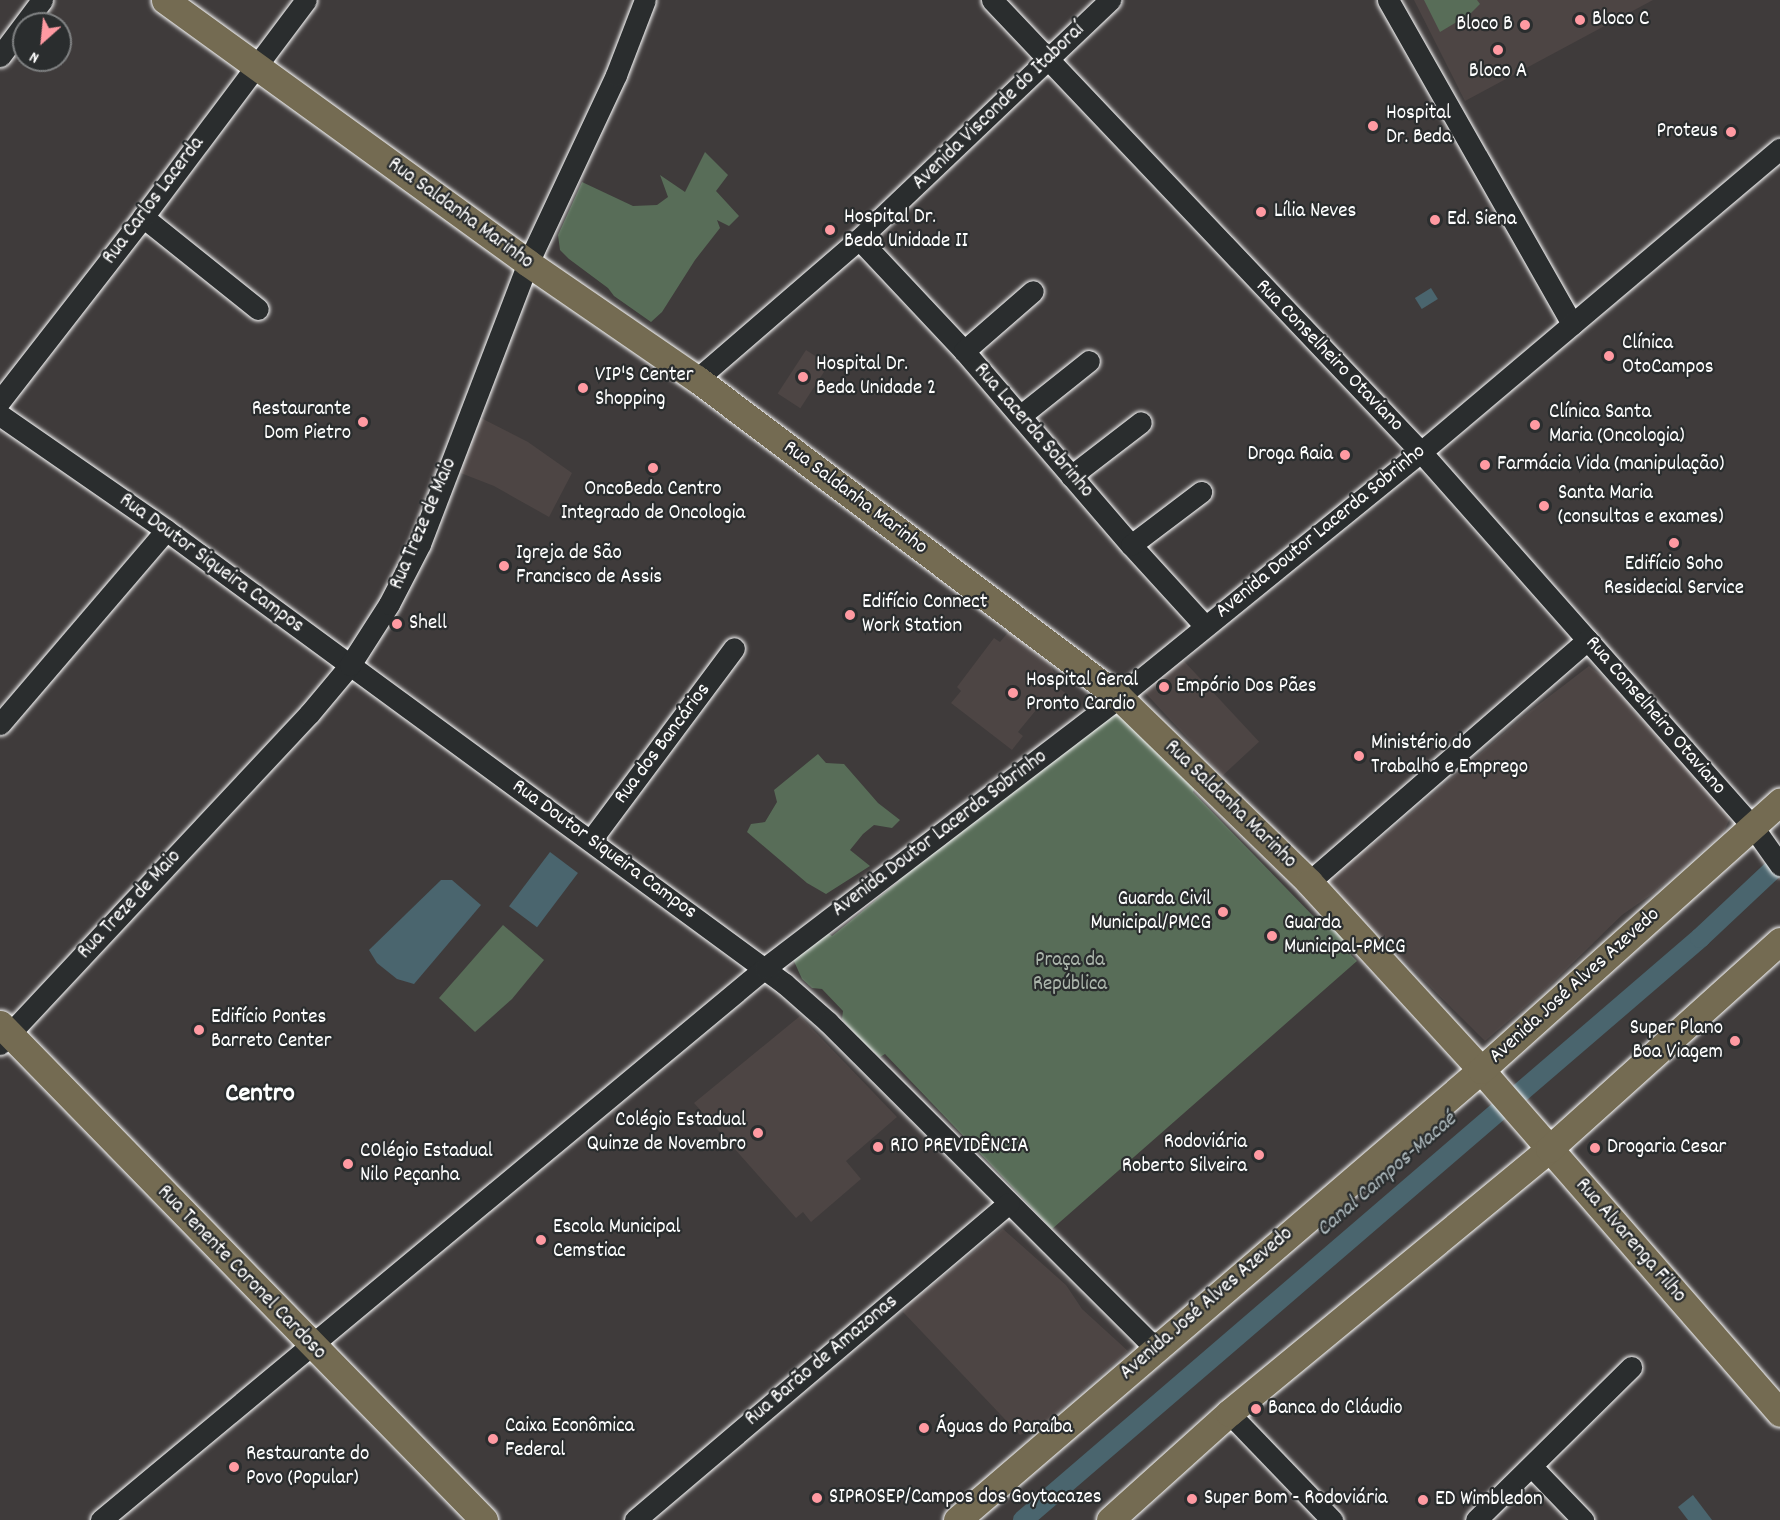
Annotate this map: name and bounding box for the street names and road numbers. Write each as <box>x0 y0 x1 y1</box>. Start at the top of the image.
street label: Avenida Visconde do Itaboraí <box>908 18 1090 196</box>
street label: Rua Carlos Lacerda <box>98 132 210 270</box>
street label: Rua Saldanha Marinho <box>382 153 538 275</box>
street label: Rua Conselheiro Otaviano <box>1250 275 1408 437</box>
street label: Rua Lacerda Sobrinho <box>968 358 1098 504</box>
street label: Rua Saldanha Marinho <box>778 436 932 560</box>
street label: Avenida Doutor Lacerda Sobrinho <box>1211 439 1431 625</box>
street label: Rua Treze de Maio <box>385 454 463 594</box>
street label: Rua Doutor Siqueira Campos <box>114 488 308 640</box>
street label: Rua Conselheiro Otaviano <box>1579 631 1731 801</box>
street label: Rua dos Bancários <box>609 679 717 809</box>
street label: Rua Saldanha Marinho <box>1159 735 1301 875</box>
street label: Avenida Doutor Lacerda Sobrinho <box>827 745 1053 923</box>
street label: Rua Doutor Siqueira Campos <box>507 774 701 926</box>
street label: Rua Treze de Maio <box>73 845 187 965</box>
street label: Avenida José Alves Azevedo <box>1484 903 1666 1069</box>
street label: Rua Alvarenga Filho <box>1569 1174 1691 1308</box>
street label: Rua Tenente Coronel Cardoso <box>151 1180 331 1366</box>
street label: Avenida José Alves Azevedo <box>1115 1222 1299 1386</box>
street label: Rua Barão de Amazonas <box>741 1290 903 1432</box>

